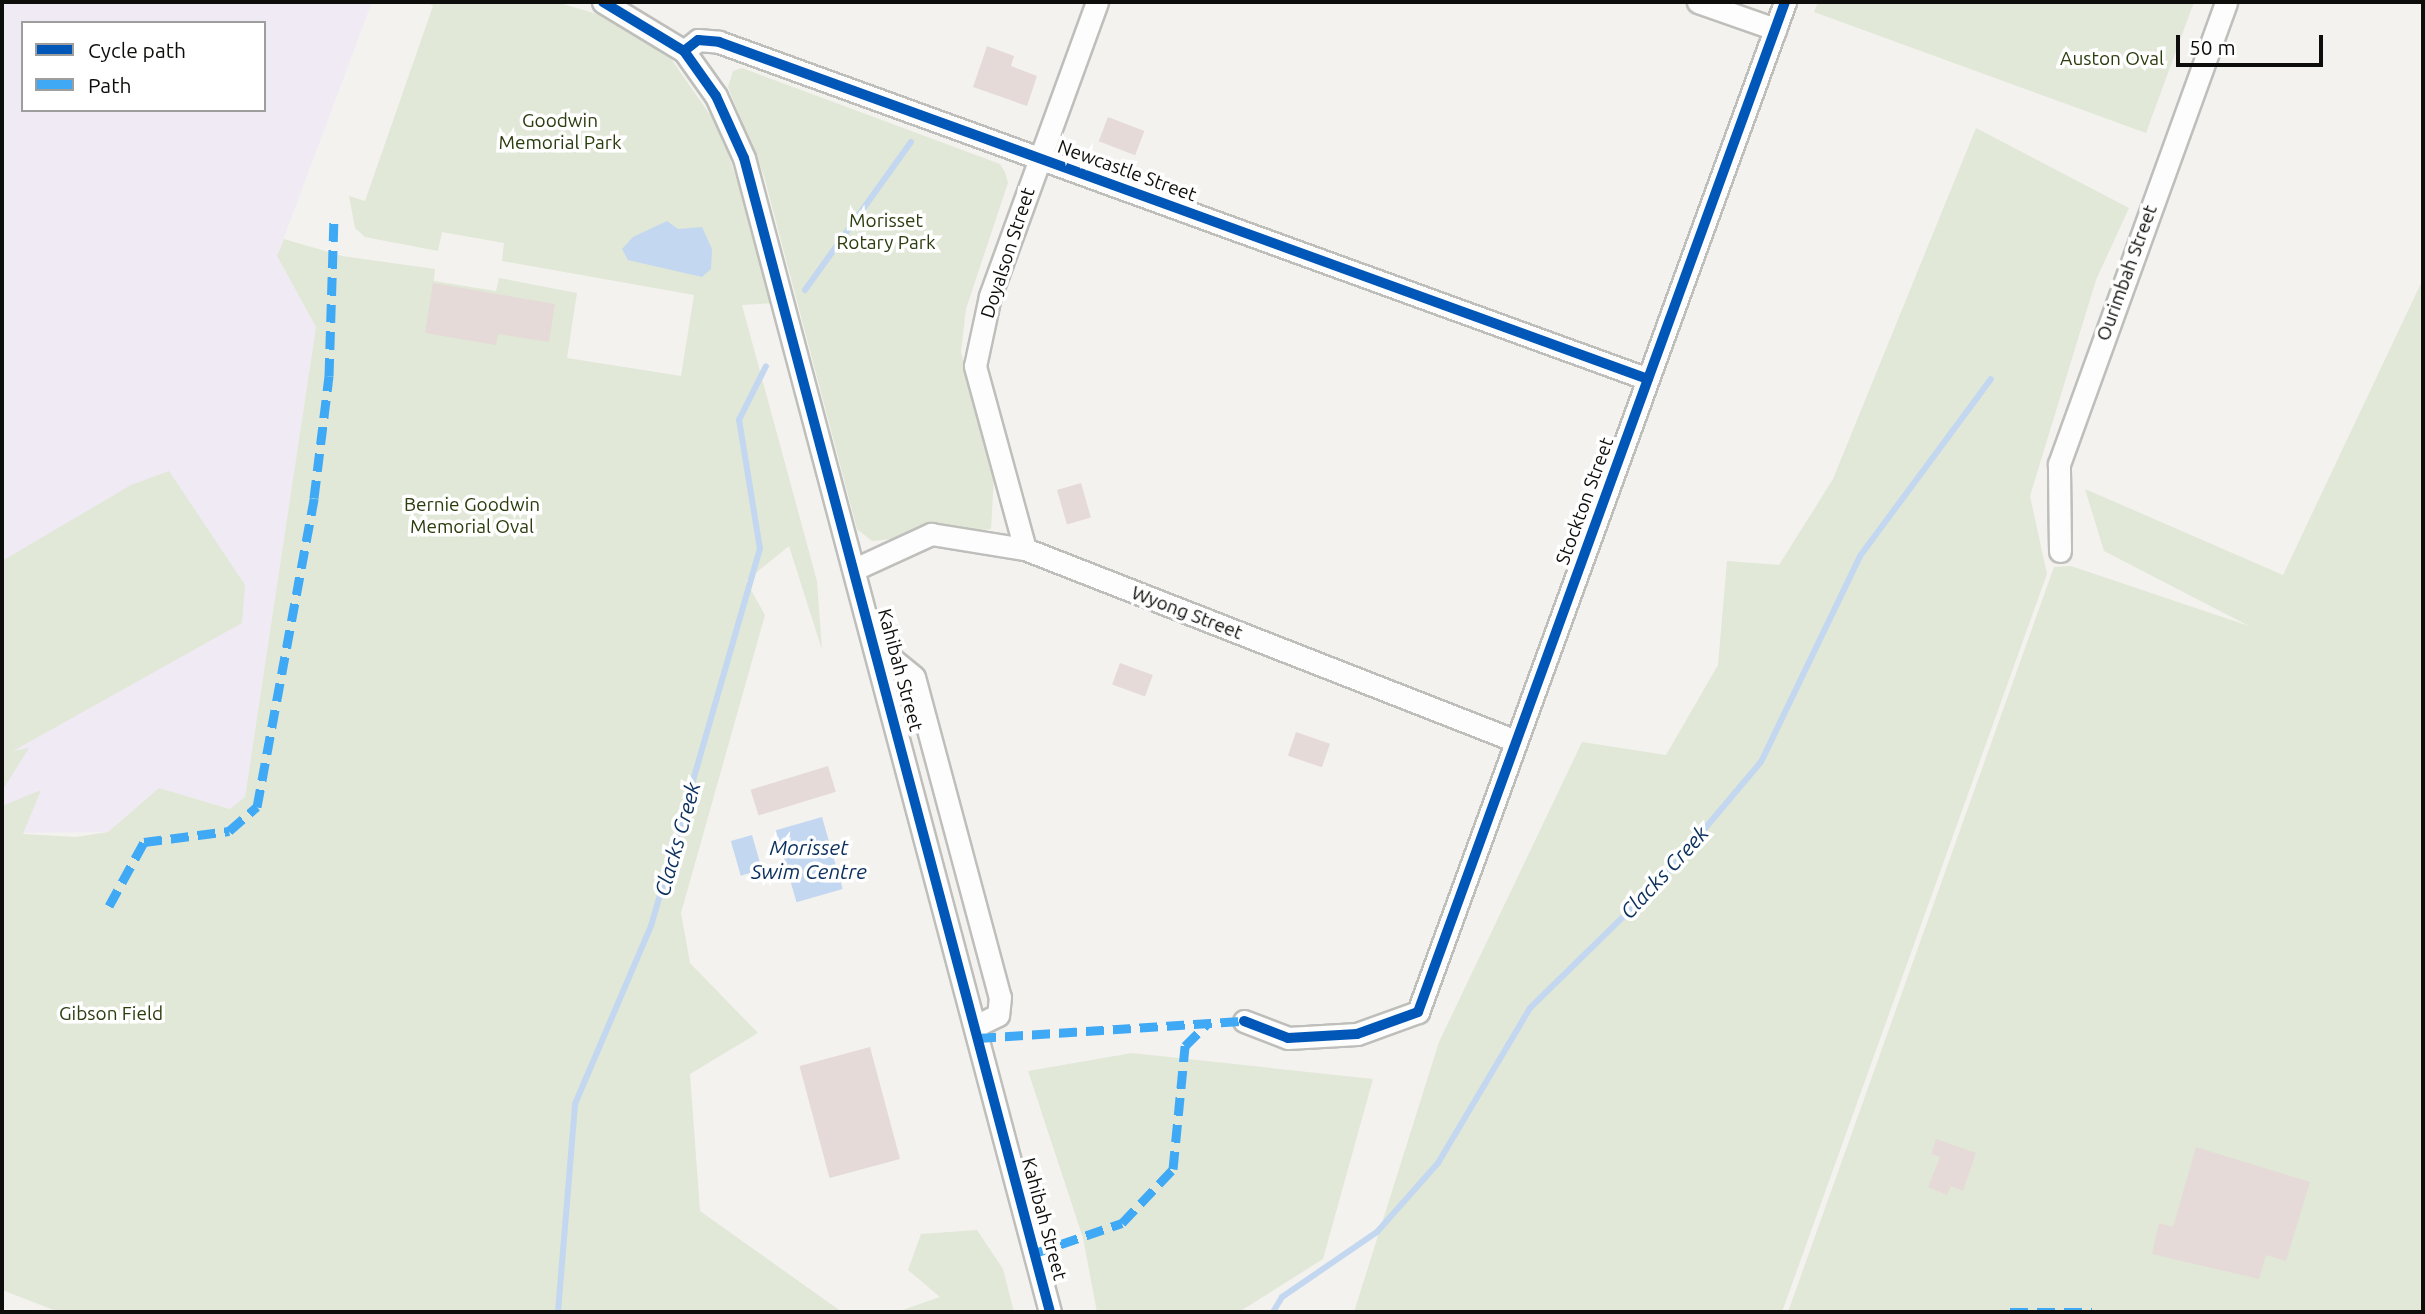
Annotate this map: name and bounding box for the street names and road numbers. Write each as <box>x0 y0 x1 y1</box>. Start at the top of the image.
street label: Newcastle Street <box>1055 135 1199 207</box>
street label: Doyalson Street <box>976 185 1040 321</box>
street label: Ourimbah Street <box>2092 202 2162 344</box>
street label: Stockton Street <box>1551 434 1619 568</box>
street label: Wyong Street <box>1128 581 1246 645</box>
street label: Kahibah Street <box>873 606 927 734</box>
street label: Kahibah Street <box>1017 1155 1071 1283</box>

